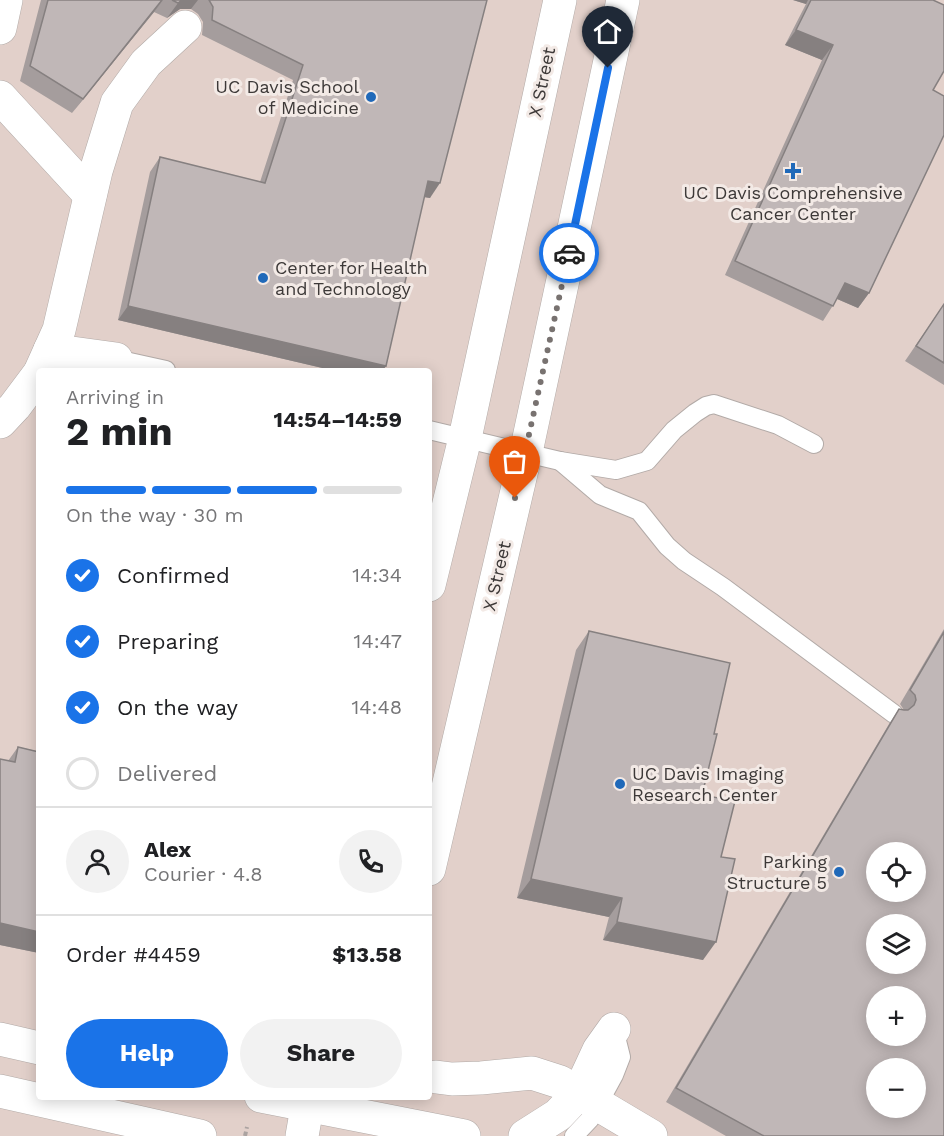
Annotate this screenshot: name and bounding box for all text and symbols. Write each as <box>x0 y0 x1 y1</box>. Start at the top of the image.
pin <box>582 6 633 68</box>
icon: home <box>591 15 624 48</box>
street label: X Street <box>524 45 559 119</box>
place label: UC Davis School of Medicine <box>215 76 359 118</box>
marker: UC Davis School of Medicine <box>364 90 378 104</box>
marker: UC Davis Comprehensive Cancer Center <box>784 162 802 180</box>
place label: UC Davis Comprehensive Cancer Center <box>683 182 903 224</box>
courier <box>539 223 599 283</box>
icon: car <box>553 237 586 270</box>
place label: Center for Health and Technology <box>275 257 428 299</box>
marker: Center for Health and Technology <box>256 271 270 285</box>
text: Arriving in <box>66 385 164 409</box>
text: 14:54–14:59 <box>274 407 402 432</box>
text: 2 min <box>66 409 173 454</box>
pin <box>489 436 540 498</box>
icon: bag <box>498 445 531 478</box>
text: On the way · 30 m <box>66 503 244 527</box>
street label: X Street <box>478 539 515 613</box>
icon: check <box>66 559 99 592</box>
text: Confirmed <box>117 563 230 588</box>
text: 14:34 <box>352 563 402 587</box>
icon: check <box>66 625 99 658</box>
text: Preparing <box>117 629 218 654</box>
text: 14:47 <box>354 629 402 653</box>
icon: check <box>66 691 99 724</box>
text: On the way <box>117 695 238 720</box>
text: 14:48 <box>352 695 402 719</box>
text: Delivered <box>117 761 217 786</box>
place label: UC Davis Imaging Research Center <box>632 763 784 805</box>
marker: UC Davis Imaging Research Center <box>613 777 627 791</box>
button: person <box>66 830 129 893</box>
button: phone <box>339 830 402 893</box>
text: Alex <box>144 837 191 862</box>
map controls <box>866 842 926 1118</box>
button: locate <box>866 842 926 902</box>
place label: Parking Structure 5 <box>727 851 827 893</box>
text: Courier · 4.8 <box>144 862 263 886</box>
marker: Parking Structure 5 <box>832 865 846 879</box>
button: layers <box>866 914 926 974</box>
text: Order #4459 <box>66 942 201 967</box>
text: $13.58 <box>332 942 402 967</box>
button: + <box>866 986 926 1046</box>
button: Help <box>66 1019 228 1088</box>
button: Share <box>240 1019 402 1088</box>
button: − <box>866 1058 926 1118</box>

